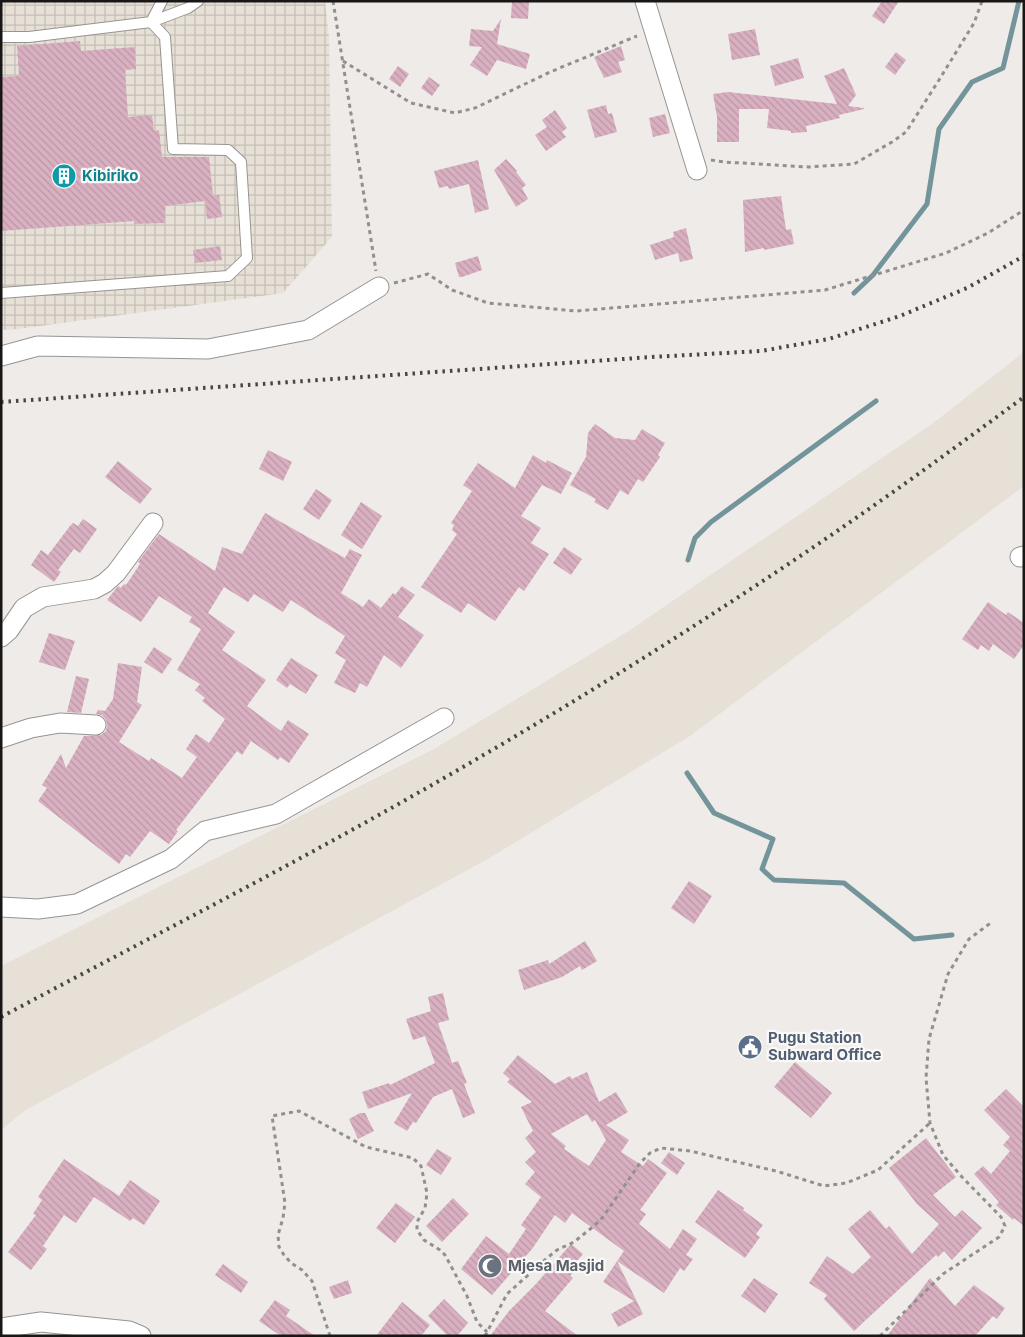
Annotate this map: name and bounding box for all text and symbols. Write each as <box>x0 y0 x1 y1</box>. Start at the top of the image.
building icon: Kibiriko <box>51 163 77 189</box>
place label: Kibiriko <box>82 166 138 185</box>
place label: Pugu Station Subward Office <box>768 1028 881 1064</box>
public building icon: Pugu Station Subward Office <box>737 1034 763 1060</box>
mosque icon: Mjesa Masjid <box>477 1253 503 1279</box>
place label: Mjesa Masjid <box>508 1256 604 1275</box>

